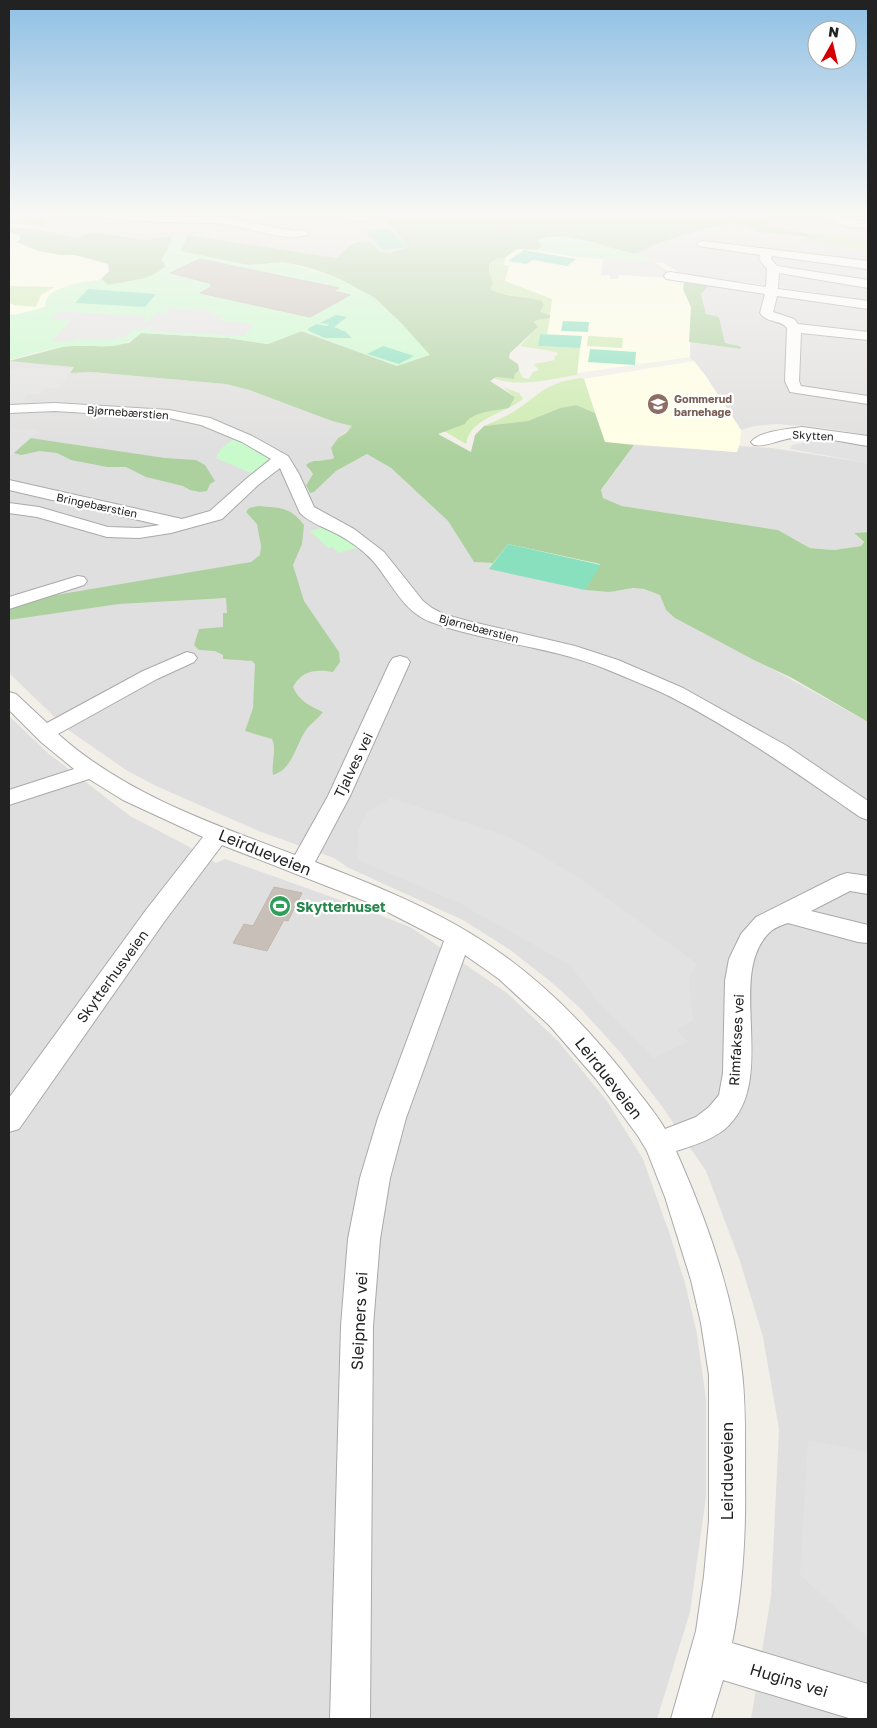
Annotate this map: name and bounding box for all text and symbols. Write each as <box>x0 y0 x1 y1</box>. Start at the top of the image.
north arrow <box>807 20 857 70</box>
text: N <box>827 22 840 41</box>
school or university icon: Gommerud barnehage <box>646 392 670 416</box>
place label: Gommerud barnehage <box>674 392 732 418</box>
street label: Bjørnebærstien <box>87 403 169 421</box>
street label: Skytten <box>792 427 834 443</box>
street label: Bringebærstien <box>55 490 139 520</box>
street label: Bjørnebærstien <box>438 611 520 645</box>
street label: Tjalves vei <box>330 730 376 800</box>
street label: Leirdueveien <box>216 824 314 880</box>
sports icon: Skytterhuset <box>268 894 292 918</box>
place label: Skytterhuset <box>296 898 386 915</box>
street label: Skytterhusveien <box>73 926 151 1026</box>
street label: Rimfakses vei <box>725 994 747 1086</box>
street label: Leirdueveien <box>571 1033 647 1123</box>
street label: Sleipners vei <box>346 1271 372 1371</box>
street label: Leirdueveien <box>717 1422 737 1520</box>
street label: Hugins vei <box>748 1659 830 1701</box>

